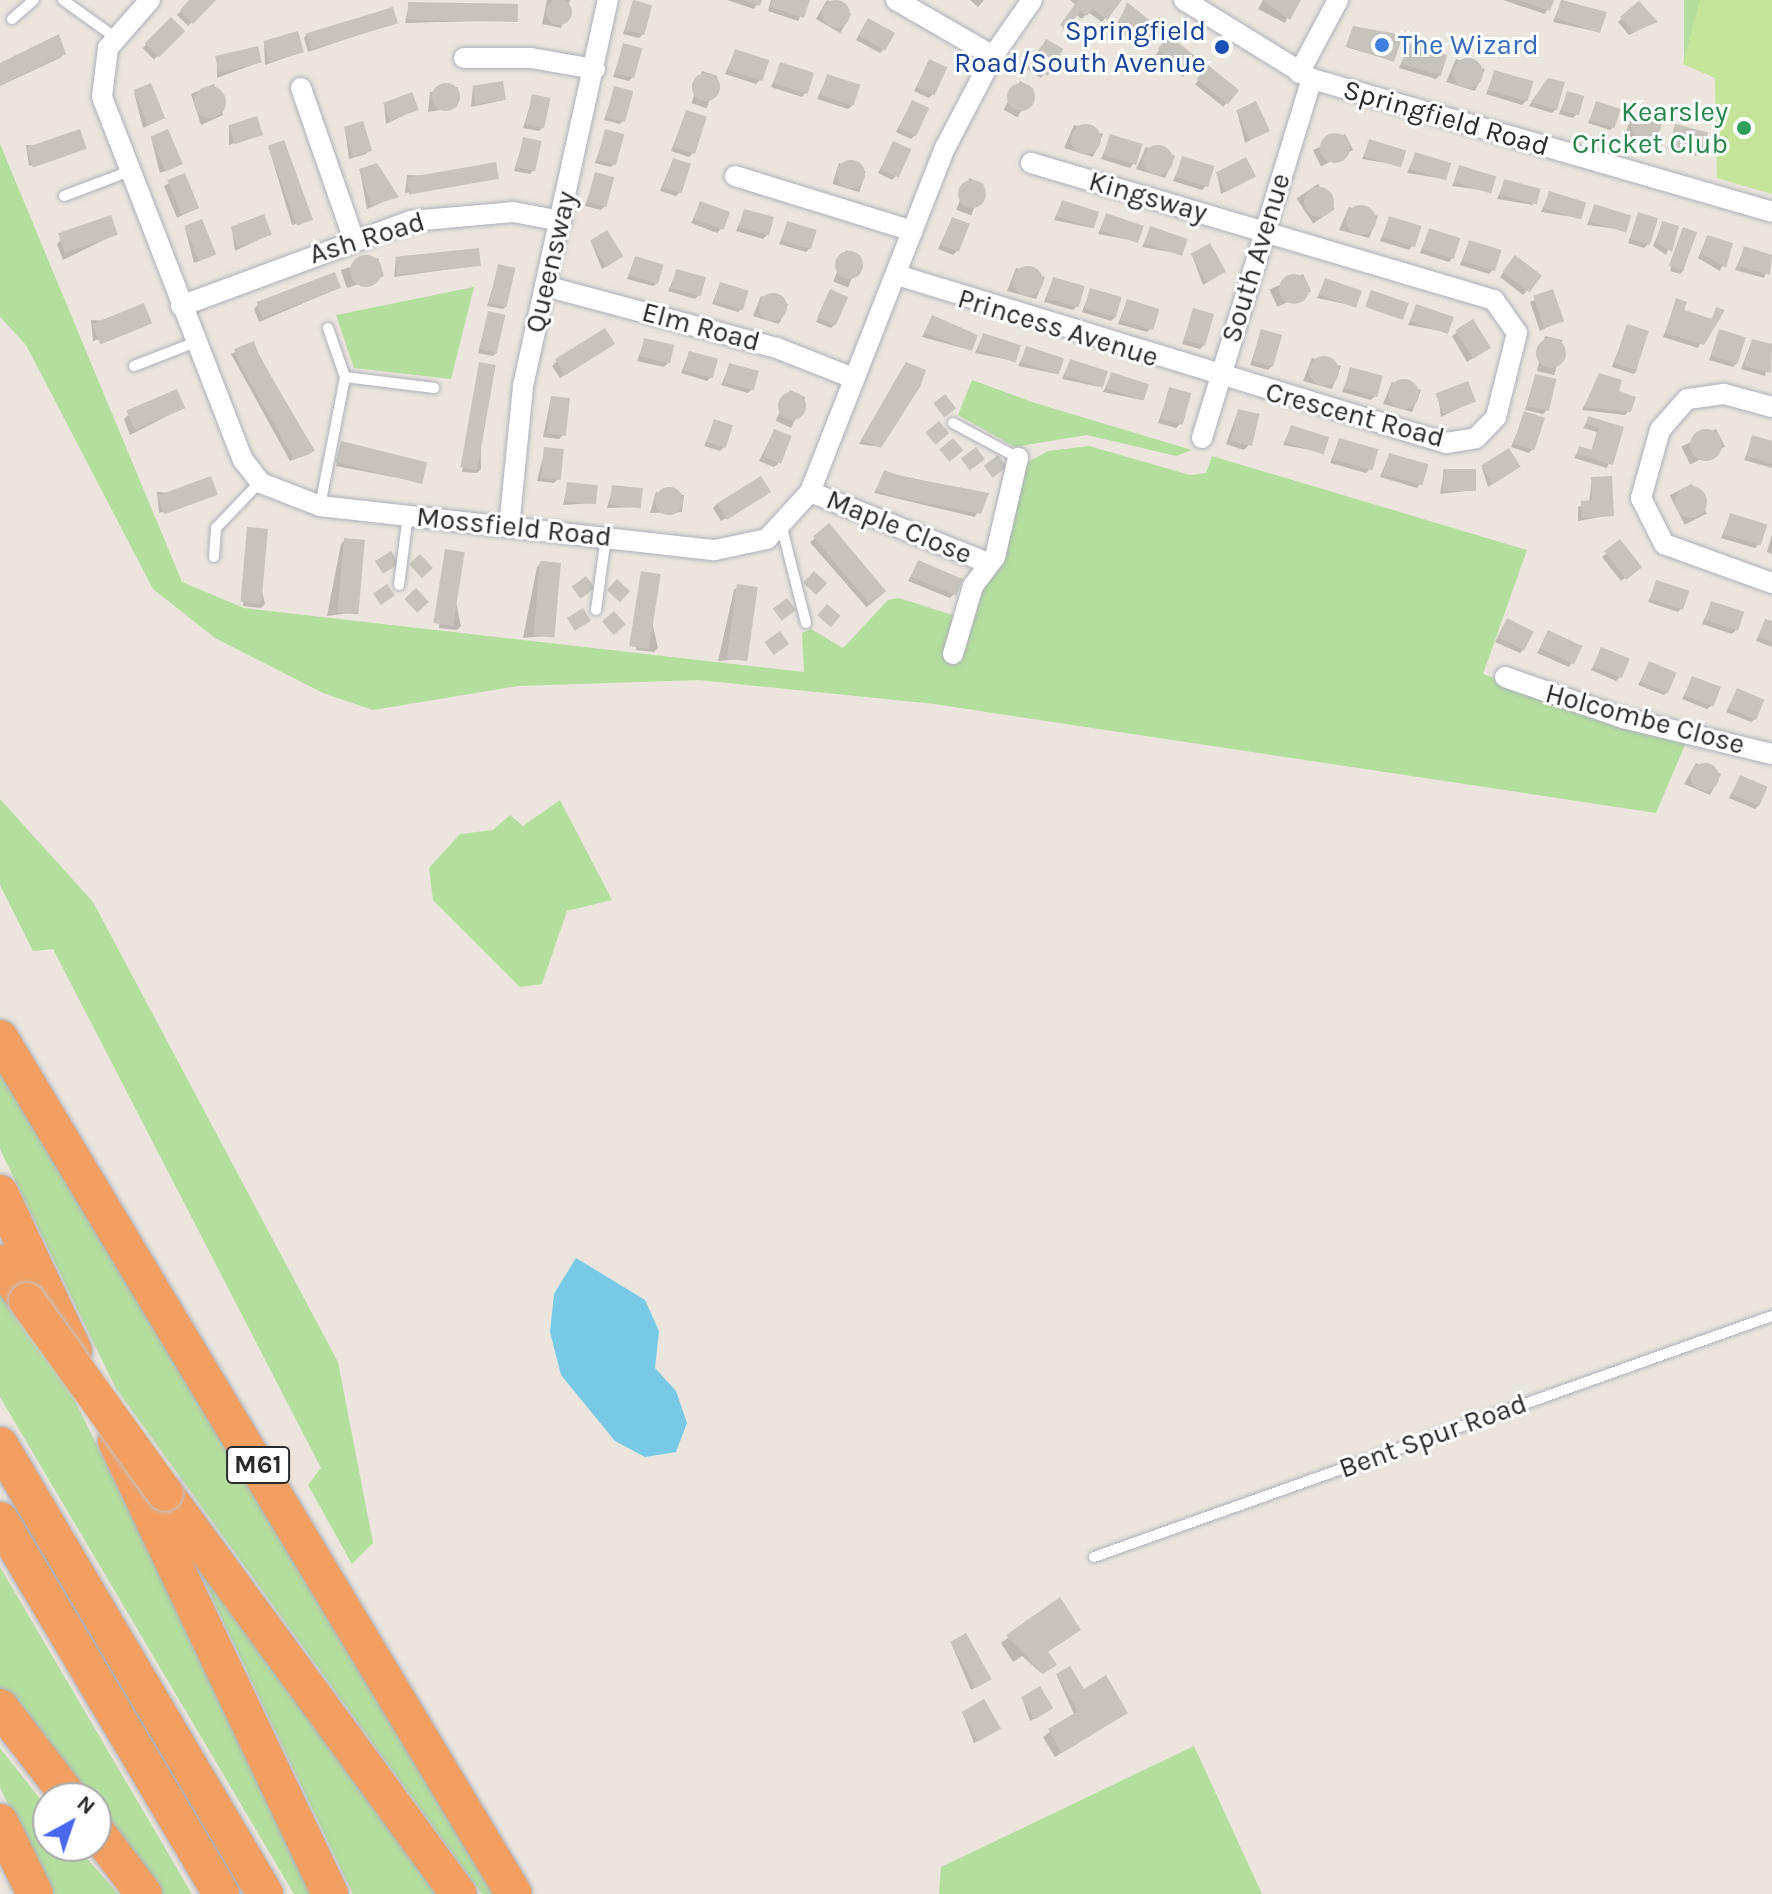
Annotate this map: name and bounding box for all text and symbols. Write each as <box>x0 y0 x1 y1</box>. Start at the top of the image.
place label: Springfield Road/South Avenue <box>954 14 1206 80</box>
place label: The Wizard <box>1398 28 1539 62</box>
marker: The Wizard <box>1373 36 1391 54</box>
marker: Springfield Road/South Avenue <box>1213 38 1231 56</box>
street label: Springfield Road <box>1339 73 1553 163</box>
place label: Kearsley Cricket Club <box>1572 95 1728 161</box>
marker: Kearsley Cricket Club <box>1735 119 1753 137</box>
street label: Kingsway <box>1085 164 1211 230</box>
street label: South Avenue <box>1214 169 1298 347</box>
street label: Queensway <box>518 188 584 336</box>
street label: Ash Road <box>305 205 429 271</box>
street label: Princess Avenue <box>954 282 1162 374</box>
street label: Elm Road <box>638 295 764 359</box>
street label: Crescent Road <box>1262 375 1448 455</box>
street label: Maple Close <box>821 483 977 571</box>
street label: Mossfield Road <box>415 500 613 554</box>
street label: Holcombe Close <box>1542 676 1748 762</box>
street label: Bent Spur Road <box>1335 1386 1531 1486</box>
road number: M61 <box>226 1443 290 1487</box>
north arrow <box>32 1782 112 1862</box>
text: N <box>72 1790 101 1820</box>

